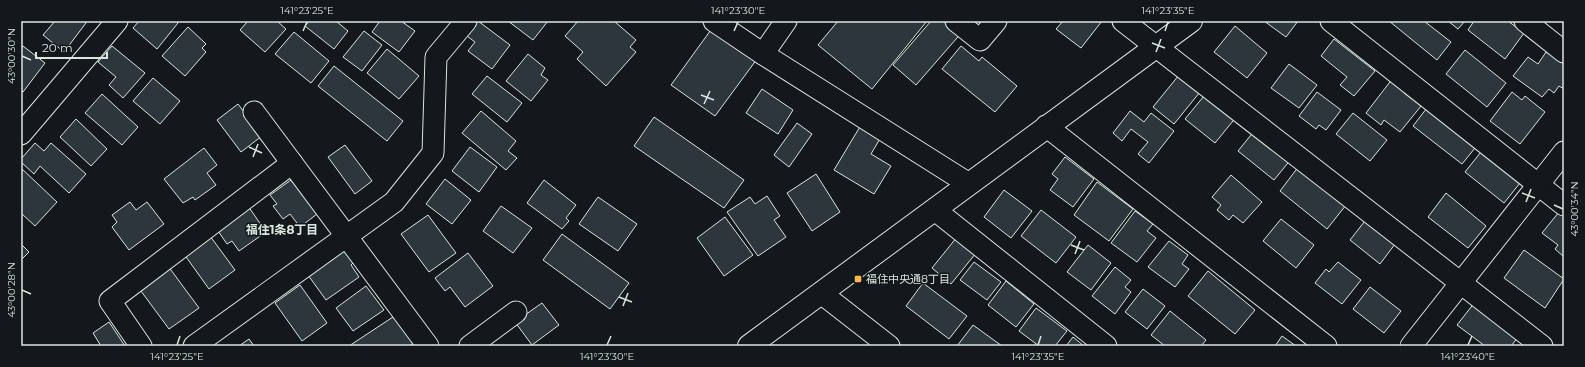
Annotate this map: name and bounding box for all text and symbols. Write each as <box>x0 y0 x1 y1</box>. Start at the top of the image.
text: 141°23'25"E <box>280 4 334 17</box>
text: 141°23'30"E <box>711 4 765 17</box>
text: 141°23'35"E <box>1141 4 1195 17</box>
text: 43°00'30"N <box>5 28 18 84</box>
scale bar <box>36 34 107 60</box>
text: 20 m <box>42 40 73 55</box>
text: 43°00'34"N <box>1568 181 1581 237</box>
district label: 福住1条8丁目 <box>246 222 318 237</box>
text: 43°00'28"N <box>5 262 18 318</box>
place label: 福住中央通8丁目 <box>866 272 950 286</box>
marker: 福住中央通8丁目 <box>853 274 863 284</box>
text: 141°23'25"E <box>150 350 204 363</box>
text: 141°23'30"E <box>580 350 634 363</box>
text: 141°23'35"E <box>1011 350 1065 363</box>
text: 141°23'40"E <box>1441 350 1496 363</box>

